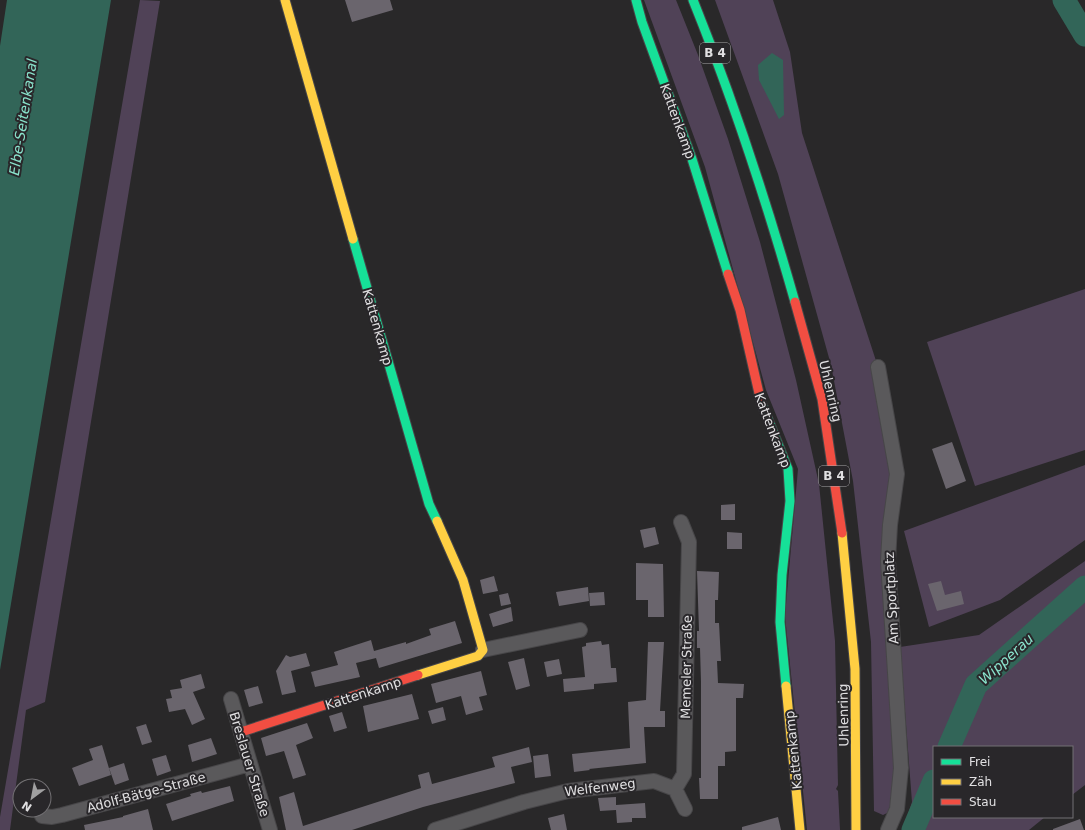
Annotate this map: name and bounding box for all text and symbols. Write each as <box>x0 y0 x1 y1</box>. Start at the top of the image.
road number: B 4 <box>700 43 730 63</box>
water label: Elbe-Seitenkanal <box>6 58 40 176</box>
street label: Kattenkamp <box>657 82 698 161</box>
street label: Kattenkamp <box>359 287 396 367</box>
street label: Uhlenring <box>816 359 845 424</box>
street label: Kattenkamp <box>751 391 794 470</box>
road number: B 4 <box>819 466 849 486</box>
street label: Am Sportplatz <box>882 551 901 644</box>
street label: Memeler Straße <box>678 615 695 719</box>
water label: Wipperau <box>976 630 1036 687</box>
street label: Kattenkamp <box>323 674 403 713</box>
street label: Uhlenring <box>835 683 852 747</box>
street label: Breslauer Straße <box>226 710 273 818</box>
street label: Kattenkamp <box>782 710 805 790</box>
legend <box>933 746 1073 818</box>
text: Frei <box>969 755 990 769</box>
street label: Adolf-Bätge-Straße <box>85 769 207 816</box>
text: Zäh <box>969 775 992 789</box>
street label: Welfenweg <box>564 776 636 799</box>
north arrow <box>12 778 52 818</box>
text: Stau <box>969 795 996 809</box>
text: N <box>20 798 34 814</box>

